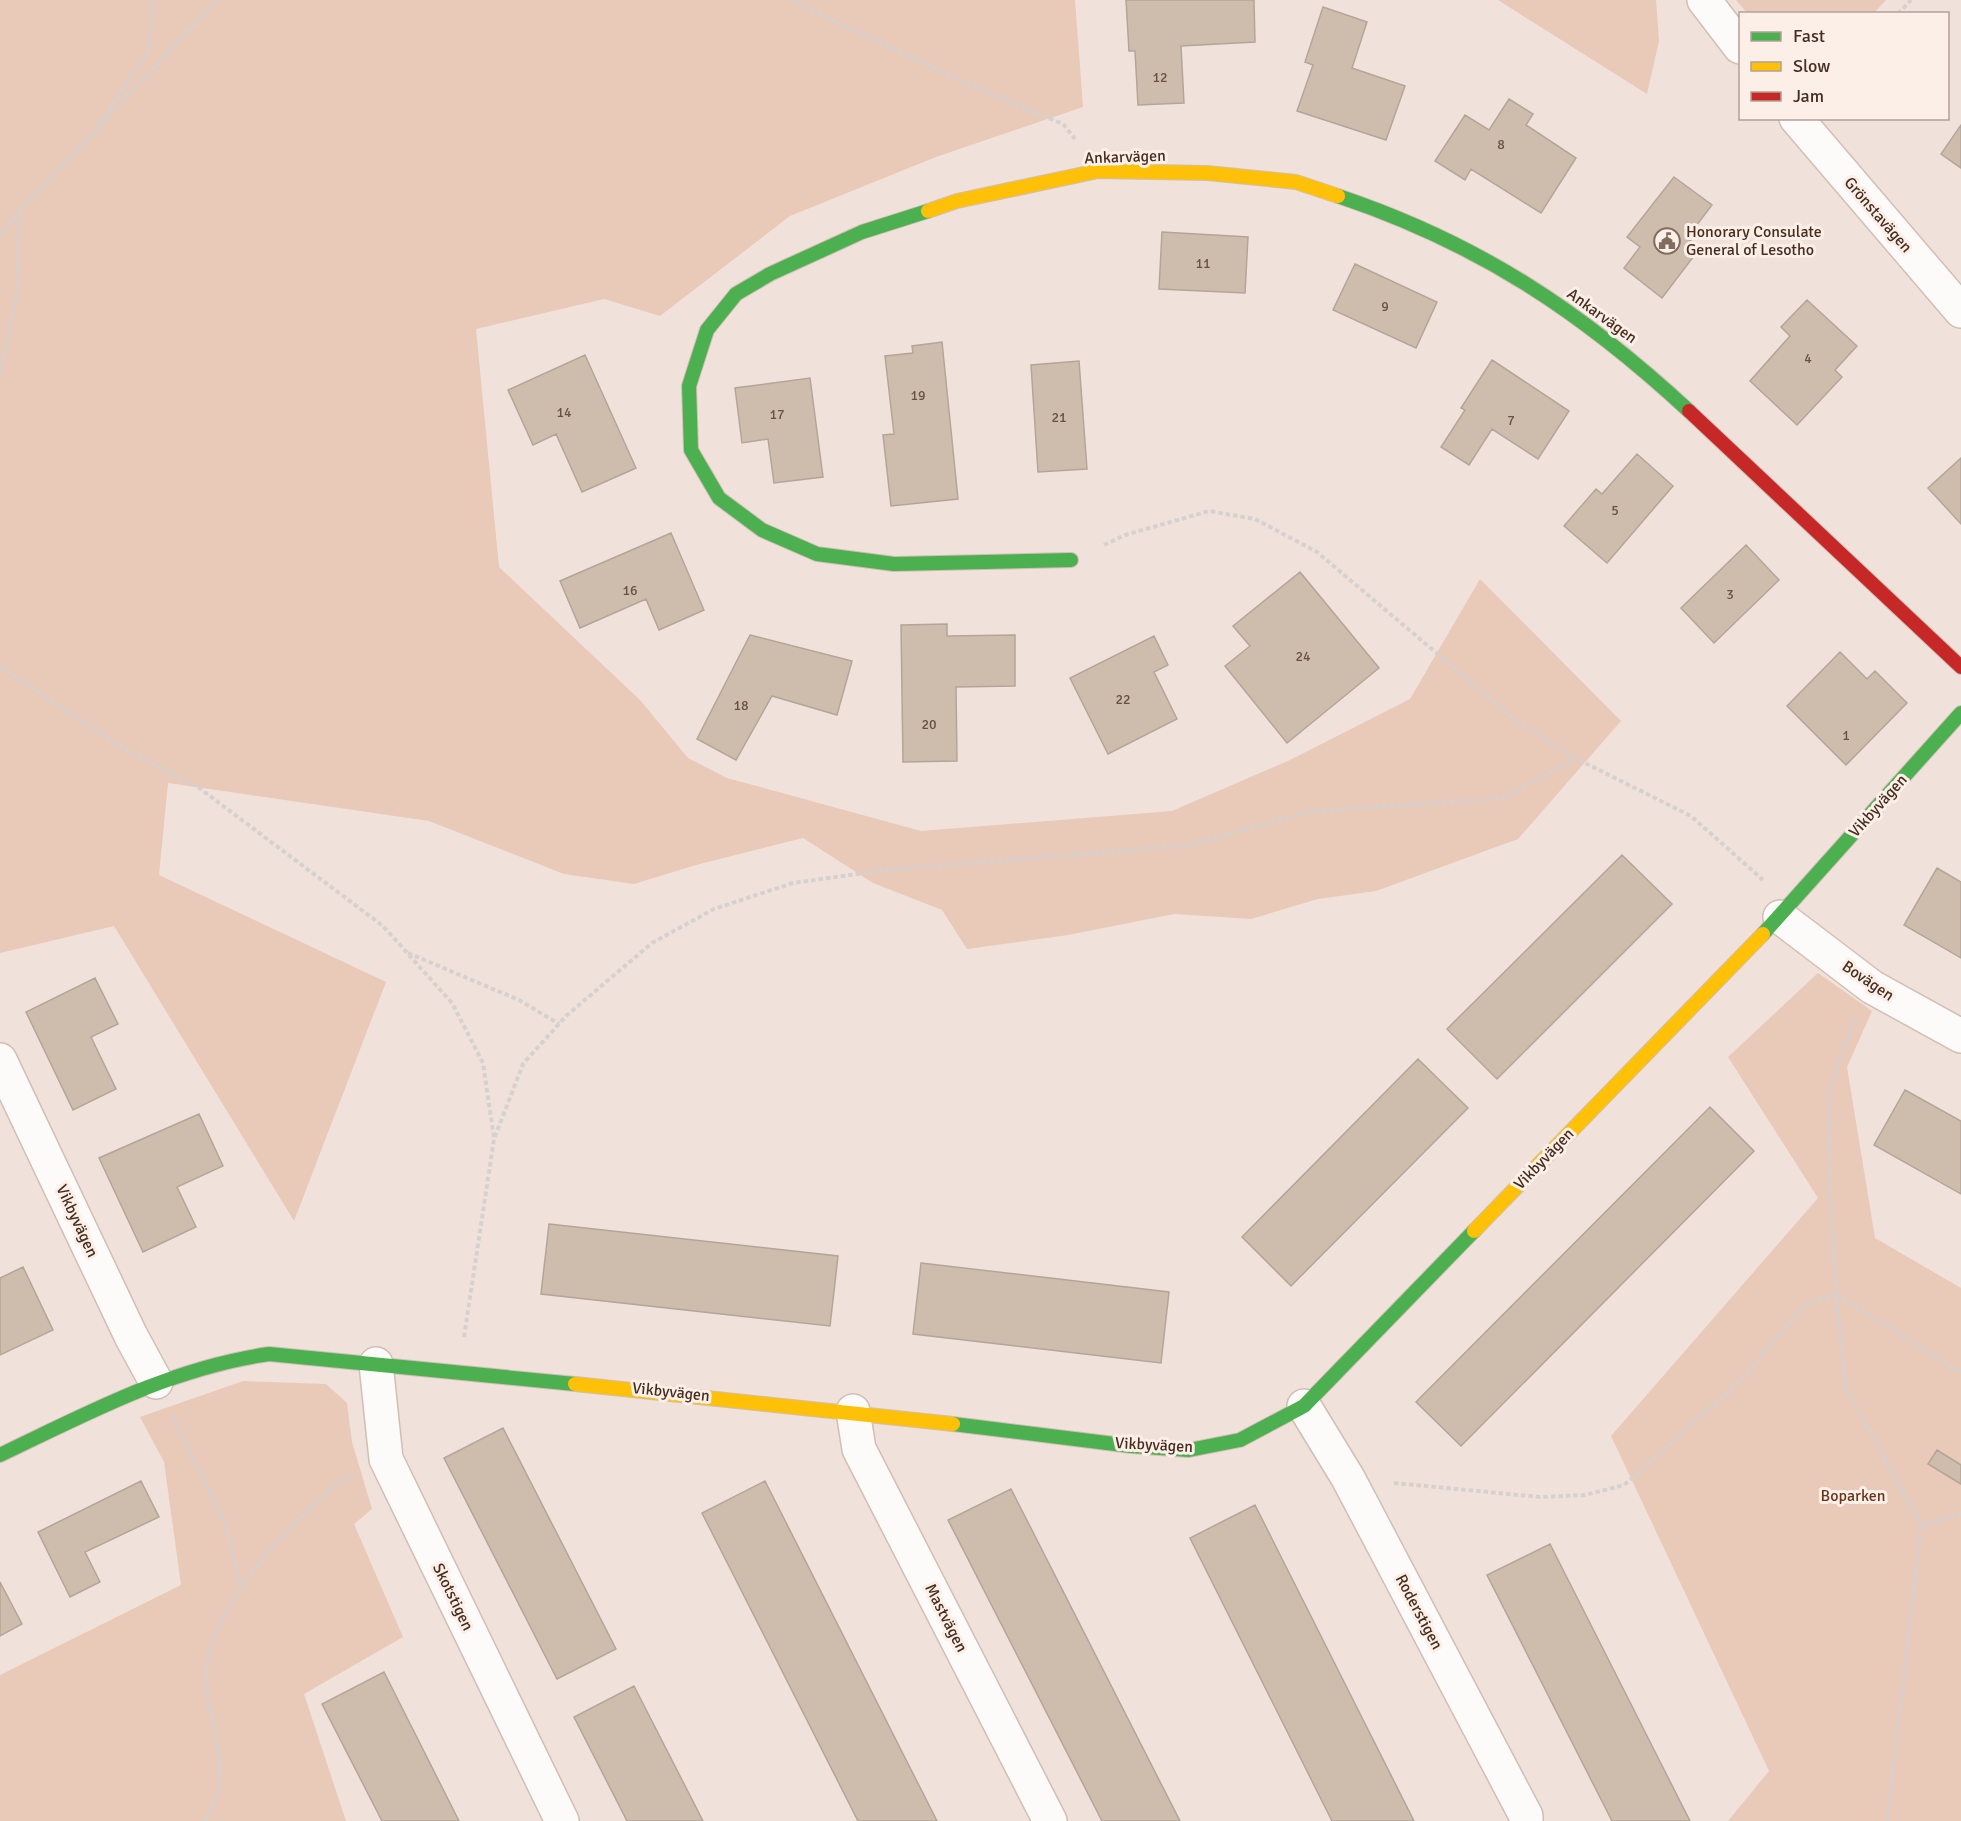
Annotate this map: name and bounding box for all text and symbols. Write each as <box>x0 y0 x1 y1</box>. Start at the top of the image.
legend <box>1739 12 1949 120</box>
text: Fast <box>1793 25 1825 47</box>
text: Slow <box>1793 55 1830 77</box>
house number: 12 <box>1152 69 1168 86</box>
text: Jam <box>1793 85 1824 107</box>
house number: 8 <box>1497 136 1505 153</box>
street label: Ankarvägen <box>1084 146 1166 168</box>
street label: Grönstavägen <box>1840 173 1916 257</box>
place label: Honorary Consulate General of Lesotho <box>1686 222 1822 260</box>
public building icon: Honorary Consulate General of Lesotho <box>1652 226 1682 256</box>
house number: 11 <box>1195 255 1211 272</box>
street label: Ankarvägen <box>1563 284 1641 348</box>
house number: 9 <box>1381 298 1389 315</box>
house number: 4 <box>1804 350 1812 367</box>
house number: 19 <box>910 387 926 404</box>
house number: 14 <box>556 404 572 421</box>
house number: 17 <box>769 406 785 423</box>
house number: 21 <box>1051 409 1067 426</box>
house number: 7 <box>1507 412 1515 429</box>
house number: 5 <box>1611 502 1619 519</box>
house number: 16 <box>622 582 638 599</box>
house number: 3 <box>1726 586 1734 603</box>
house number: 24 <box>1295 648 1311 665</box>
house number: 22 <box>1115 691 1131 708</box>
house number: 18 <box>733 697 749 714</box>
house number: 20 <box>921 716 937 733</box>
house number: 1 <box>1842 727 1850 744</box>
street label: Vikbyvägen <box>1844 770 1912 842</box>
street label: Bovägen <box>1838 956 1898 1006</box>
street label: Vikbyvägen <box>1510 1124 1578 1194</box>
street label: Vikbyvägen <box>51 1181 103 1261</box>
street label: Vikbyvägen <box>631 1378 711 1406</box>
street label: Vikbyvägen <box>1115 1433 1193 1457</box>
park label: Boparken <box>1821 1486 1885 1506</box>
street label: Skotstigen <box>428 1560 478 1634</box>
street label: Roderstigen <box>1391 1571 1447 1653</box>
street label: Mastvägen <box>920 1580 972 1656</box>

